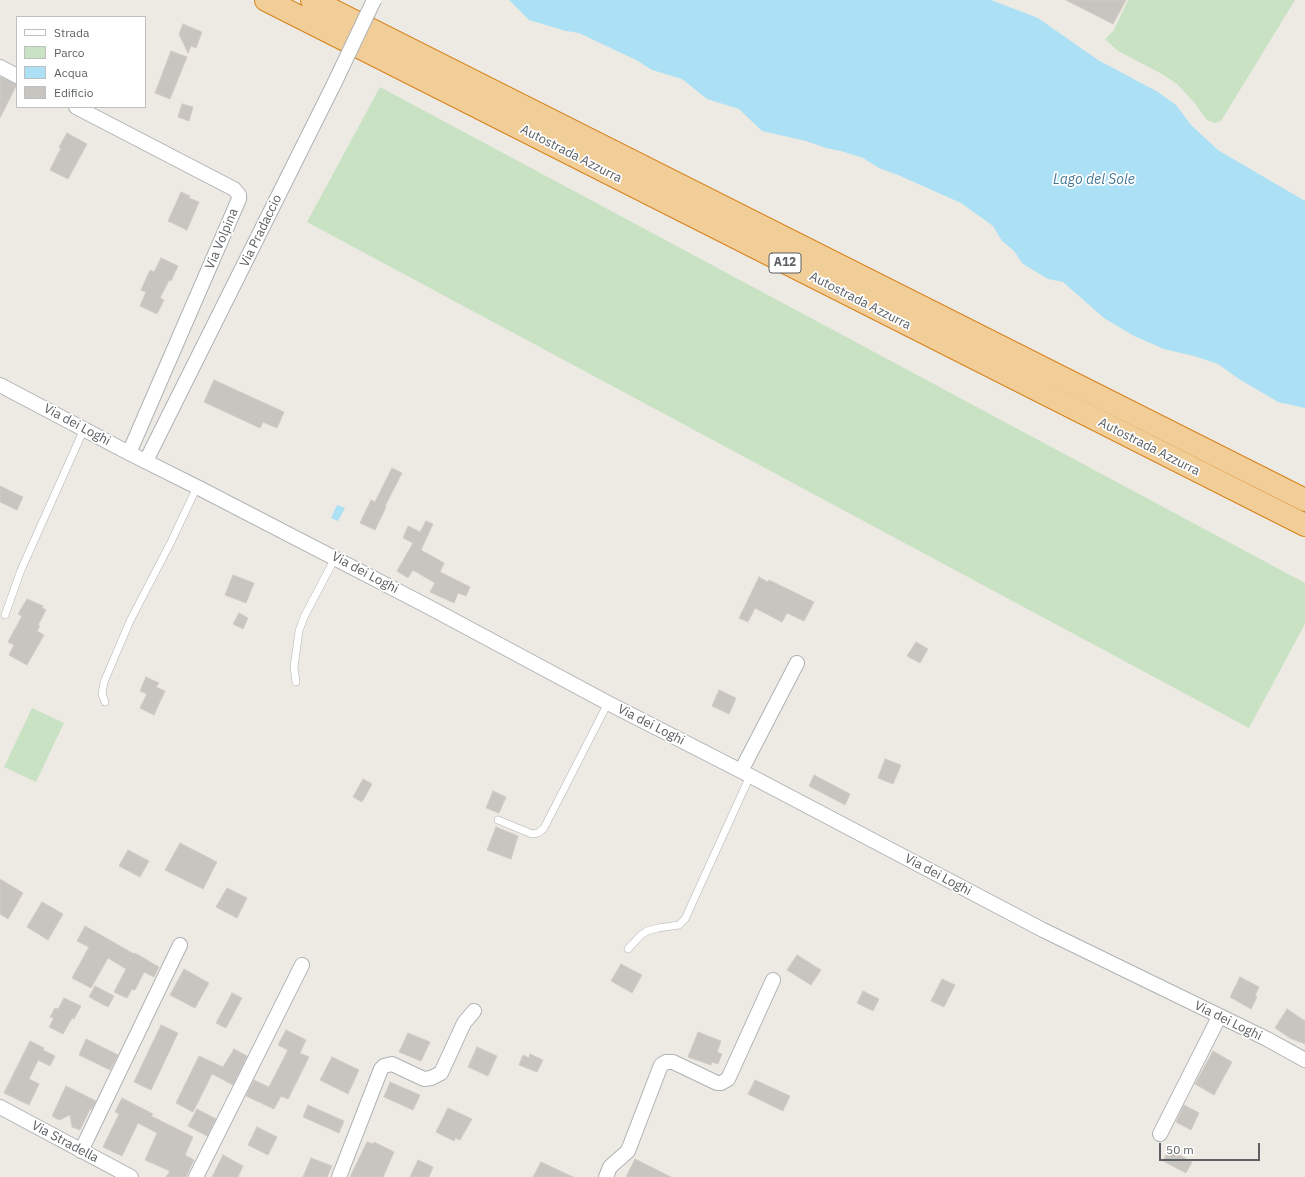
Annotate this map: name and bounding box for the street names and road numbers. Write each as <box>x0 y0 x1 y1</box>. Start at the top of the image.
street label: Autostrada Azzurra <box>518 122 624 186</box>
street label: Via Pradaccio <box>237 192 285 270</box>
street label: Via Volpina <box>202 206 242 272</box>
road number: A12 <box>769 253 801 273</box>
street label: Autostrada Azzurra <box>807 269 913 333</box>
street label: Via dei Loghi <box>41 401 113 449</box>
street label: Autostrada Azzurra <box>1096 415 1202 479</box>
street label: Via dei Loghi <box>329 549 401 597</box>
street label: Via dei Loghi <box>615 701 687 749</box>
street label: Via dei Loghi <box>902 851 974 899</box>
street label: Via dei Loghi <box>1192 998 1264 1044</box>
street label: Via Stradella <box>29 1118 101 1166</box>

